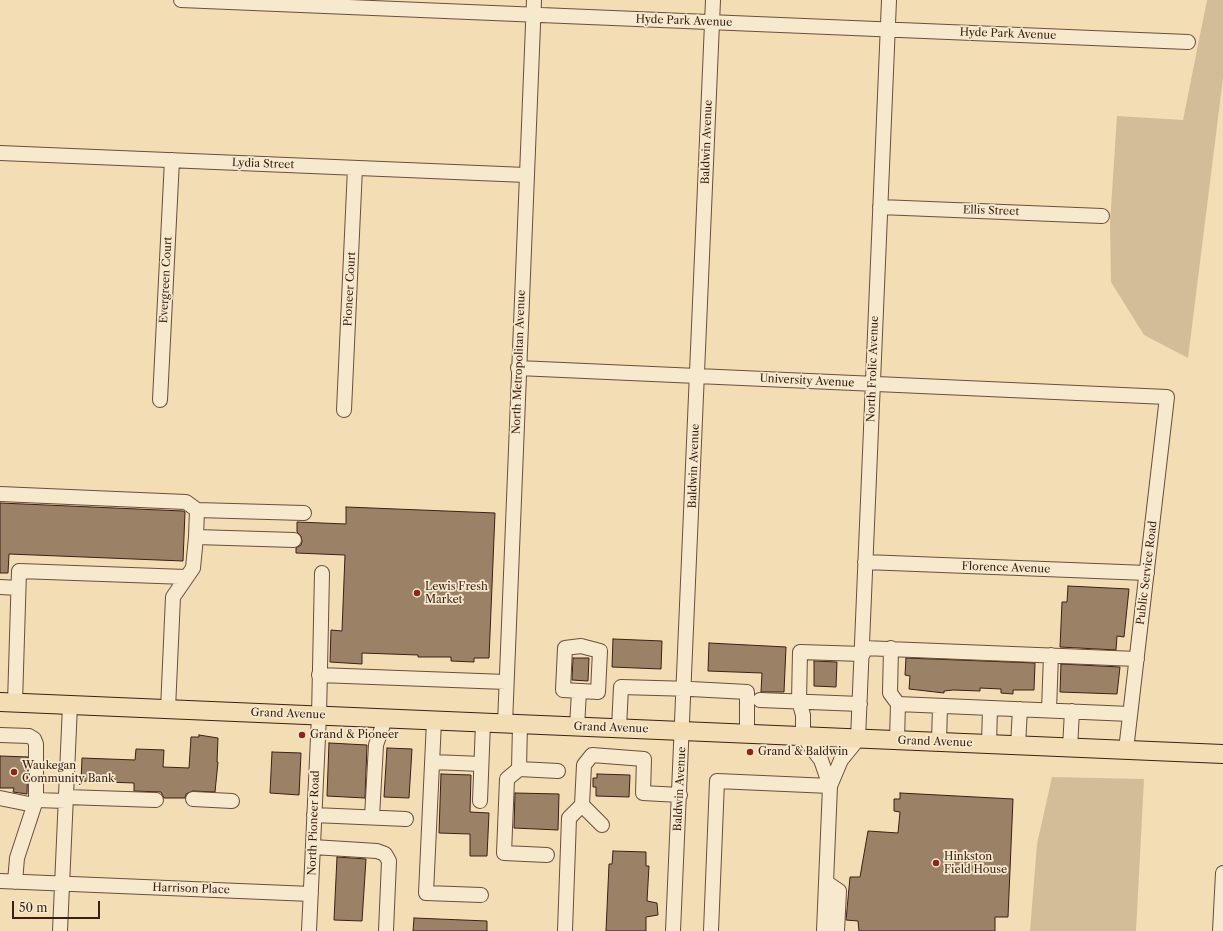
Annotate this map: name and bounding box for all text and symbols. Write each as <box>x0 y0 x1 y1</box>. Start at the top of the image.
street label: Hyde Park Avenue <box>635 13 733 29</box>
street label: Hyde Park Avenue <box>959 26 1057 42</box>
street label: Baldwin Avenue <box>699 99 715 185</box>
street label: Lydia Street <box>232 156 294 172</box>
street label: Ellis Street <box>963 203 1019 219</box>
street label: Evergreen Court <box>157 236 175 324</box>
street label: Pioneer Court <box>341 251 359 327</box>
street label: North Metropolitan Avenue <box>510 289 528 435</box>
street label: North Frolic Avenue <box>865 315 881 423</box>
street label: University Avenue <box>759 372 855 390</box>
street label: Baldwin Avenue <box>686 423 702 509</box>
street label: Public Service Road <box>1134 520 1160 626</box>
street label: Florence Avenue <box>961 560 1051 576</box>
place label: Lewis Fresh Market <box>425 580 488 606</box>
marker: Lewis Fresh Market <box>412 588 422 598</box>
street label: Grand Avenue <box>250 706 326 722</box>
street label: Grand Avenue <box>573 720 649 736</box>
place label: Grand & Pioneer <box>310 728 399 742</box>
marker: Grand & Pioneer <box>297 730 307 740</box>
street label: Grand Avenue <box>897 734 973 750</box>
place label: Grand & Baldwin <box>758 745 848 759</box>
street label: Baldwin Avenue <box>671 746 689 832</box>
marker: Grand & Baldwin <box>745 747 755 757</box>
place label: Waukegan Community Bank <box>22 759 114 785</box>
marker: Waukegan Community Bank <box>9 767 19 777</box>
street label: North Pioneer Road <box>306 770 322 876</box>
place label: Hinkston Field House <box>944 850 1007 876</box>
marker: Hinkston Field House <box>931 858 941 868</box>
street label: Harrison Place <box>152 881 230 897</box>
scale bar <box>14 893 102 919</box>
text: 50 m <box>19 900 48 915</box>

